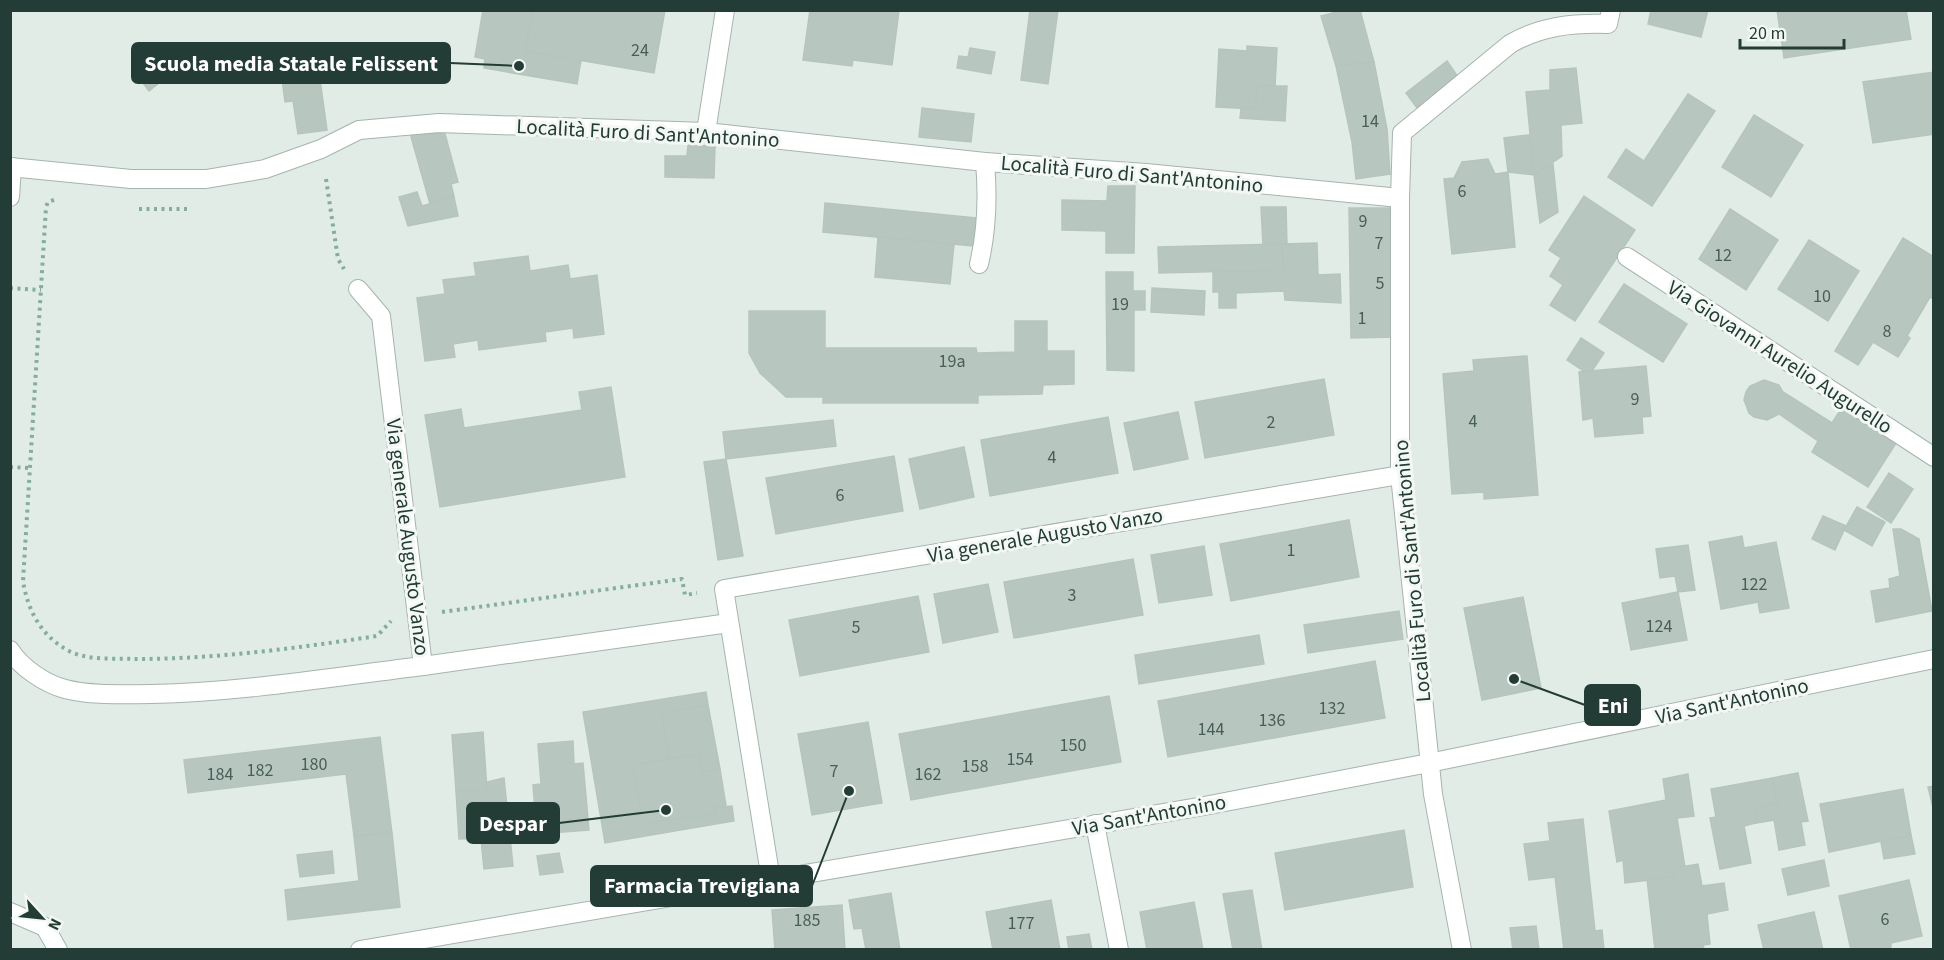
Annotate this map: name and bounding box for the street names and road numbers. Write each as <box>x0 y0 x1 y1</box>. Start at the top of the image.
street label: Località Furo di Sant'Antonino <box>516 111 780 155</box>
street label: Località Furo di Sant'Antonino <box>999 148 1265 200</box>
street label: Via Giovanni Aurelio Augurello <box>1662 273 1898 441</box>
street label: Via generale Augusto Vanzo <box>379 417 437 657</box>
street label: Località Furo di Sant'Antonino <box>1386 438 1438 704</box>
street label: Via generale Augusto Vanzo <box>925 500 1165 570</box>
street label: Via Sant'Antonino <box>1653 670 1811 732</box>
street label: Via Sant'Antonino <box>1070 787 1228 843</box>

